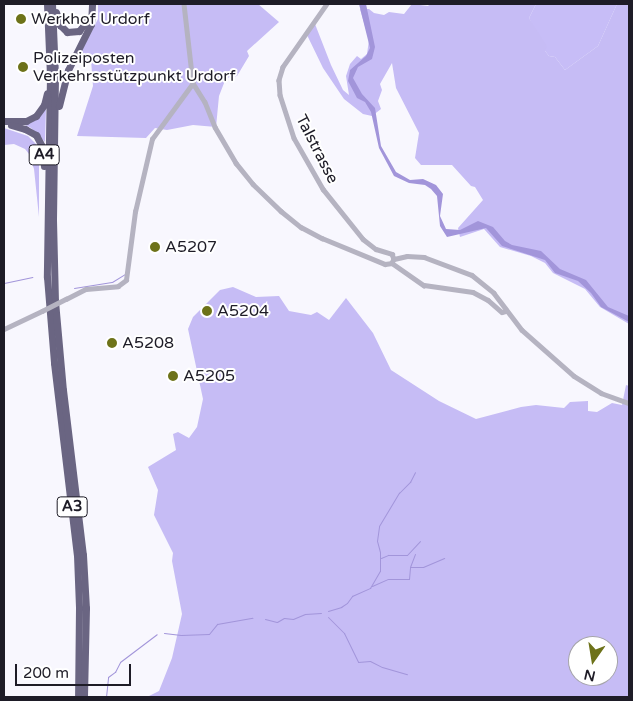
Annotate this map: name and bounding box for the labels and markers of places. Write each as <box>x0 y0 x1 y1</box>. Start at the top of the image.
place label: Werkhof Urdorf <box>31 9 150 29</box>
marker: Werkhof Urdorf <box>15 13 27 25</box>
place label: Polizeiposten Verkehrsstützpunkt Urdorf <box>33 48 236 86</box>
marker: Polizeiposten Verkehrsstützpunkt Urdorf <box>17 61 29 73</box>
place label: A5207 <box>165 237 217 257</box>
marker: A5207 <box>149 241 161 253</box>
place label: A5204 <box>217 301 269 321</box>
marker: A5204 <box>201 305 213 317</box>
place label: A5208 <box>122 333 174 353</box>
marker: A5208 <box>106 337 118 349</box>
place label: A5205 <box>183 366 235 386</box>
marker: A5205 <box>167 370 179 382</box>

